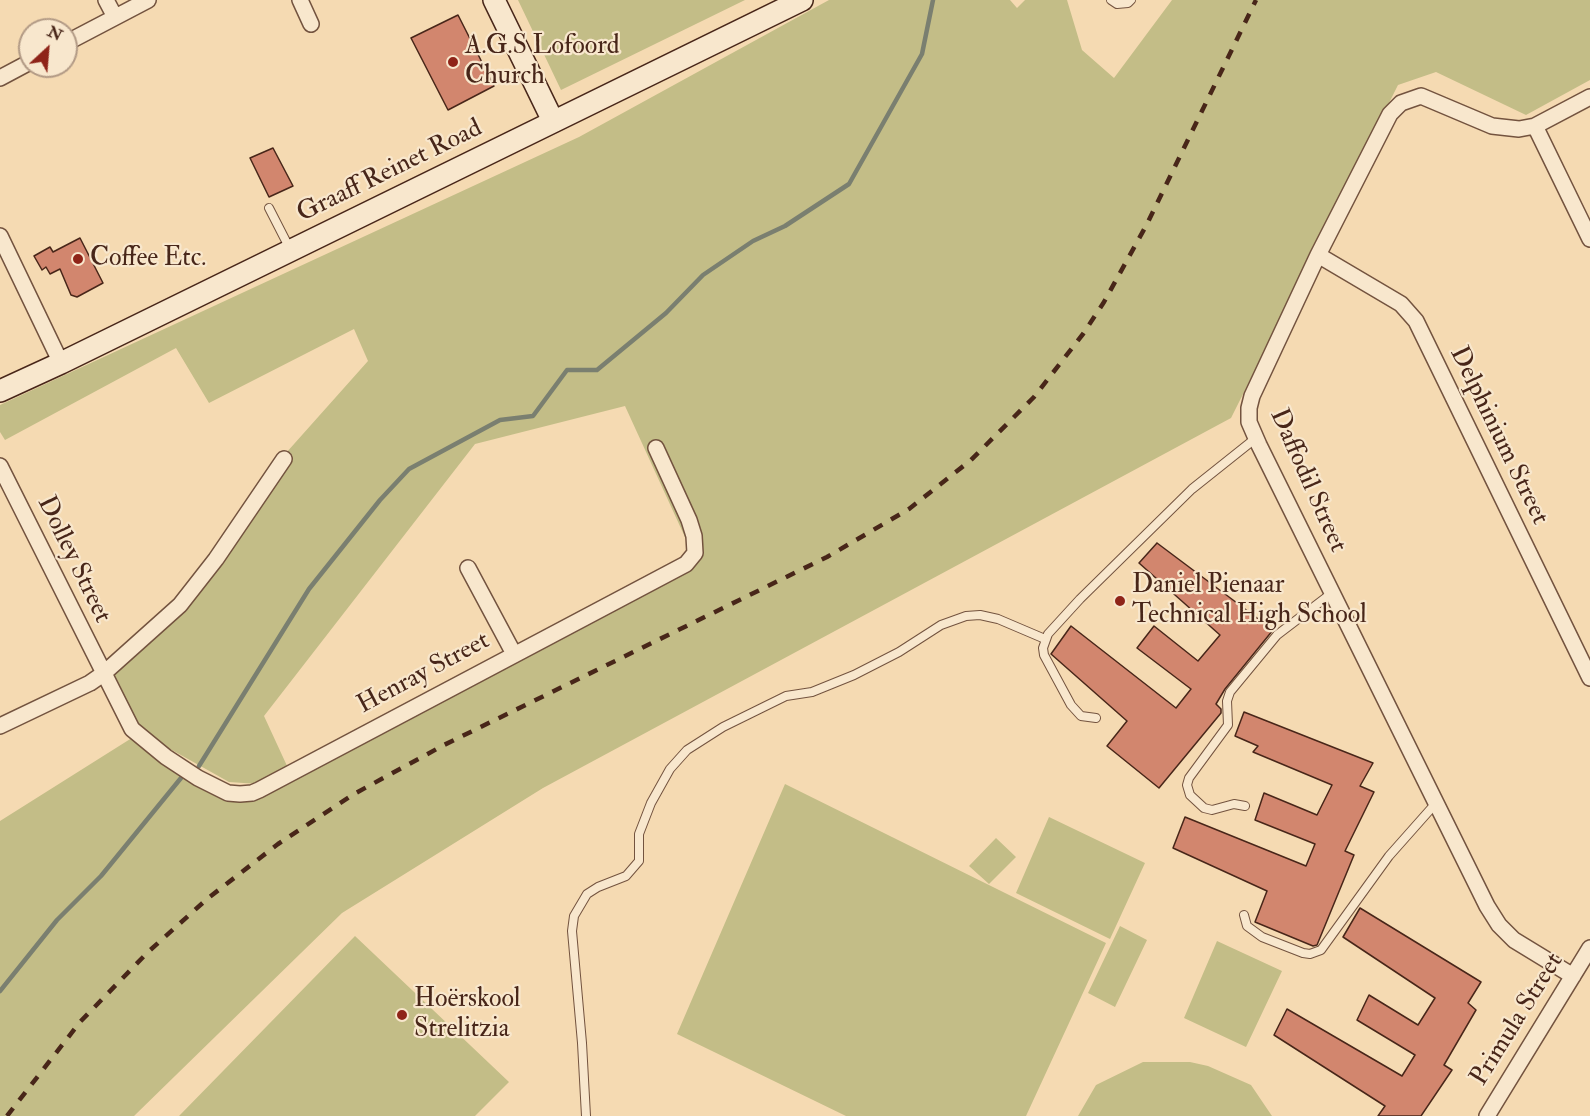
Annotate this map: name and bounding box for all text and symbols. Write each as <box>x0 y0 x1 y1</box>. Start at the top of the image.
north arrow <box>18 18 78 78</box>
text: N <box>44 21 66 46</box>
place label: A.G.S Lofoord Church <box>465 31 620 92</box>
marker: A.G.S Lofoord Church <box>446 55 460 69</box>
street label: Graaff Reinet Road <box>292 114 488 230</box>
place label: Coffee Etc. <box>90 243 206 275</box>
marker: Coffee Etc. <box>71 252 85 266</box>
street label: Delphinium Street <box>1441 342 1555 530</box>
street label: Daffodil Street <box>1261 404 1353 558</box>
street label: Dolley Street <box>29 491 117 629</box>
place label: Daniel Pienaar Technical High School <box>1132 570 1367 632</box>
marker: Daniel Pienaar Technical High School <box>1113 594 1127 608</box>
street label: Henray Street <box>353 626 495 722</box>
street label: Primula Street <box>1465 948 1571 1092</box>
place label: Hoërskool Strelitzia <box>414 984 520 1046</box>
marker: Hoërskool Strelitzia <box>395 1008 409 1022</box>

